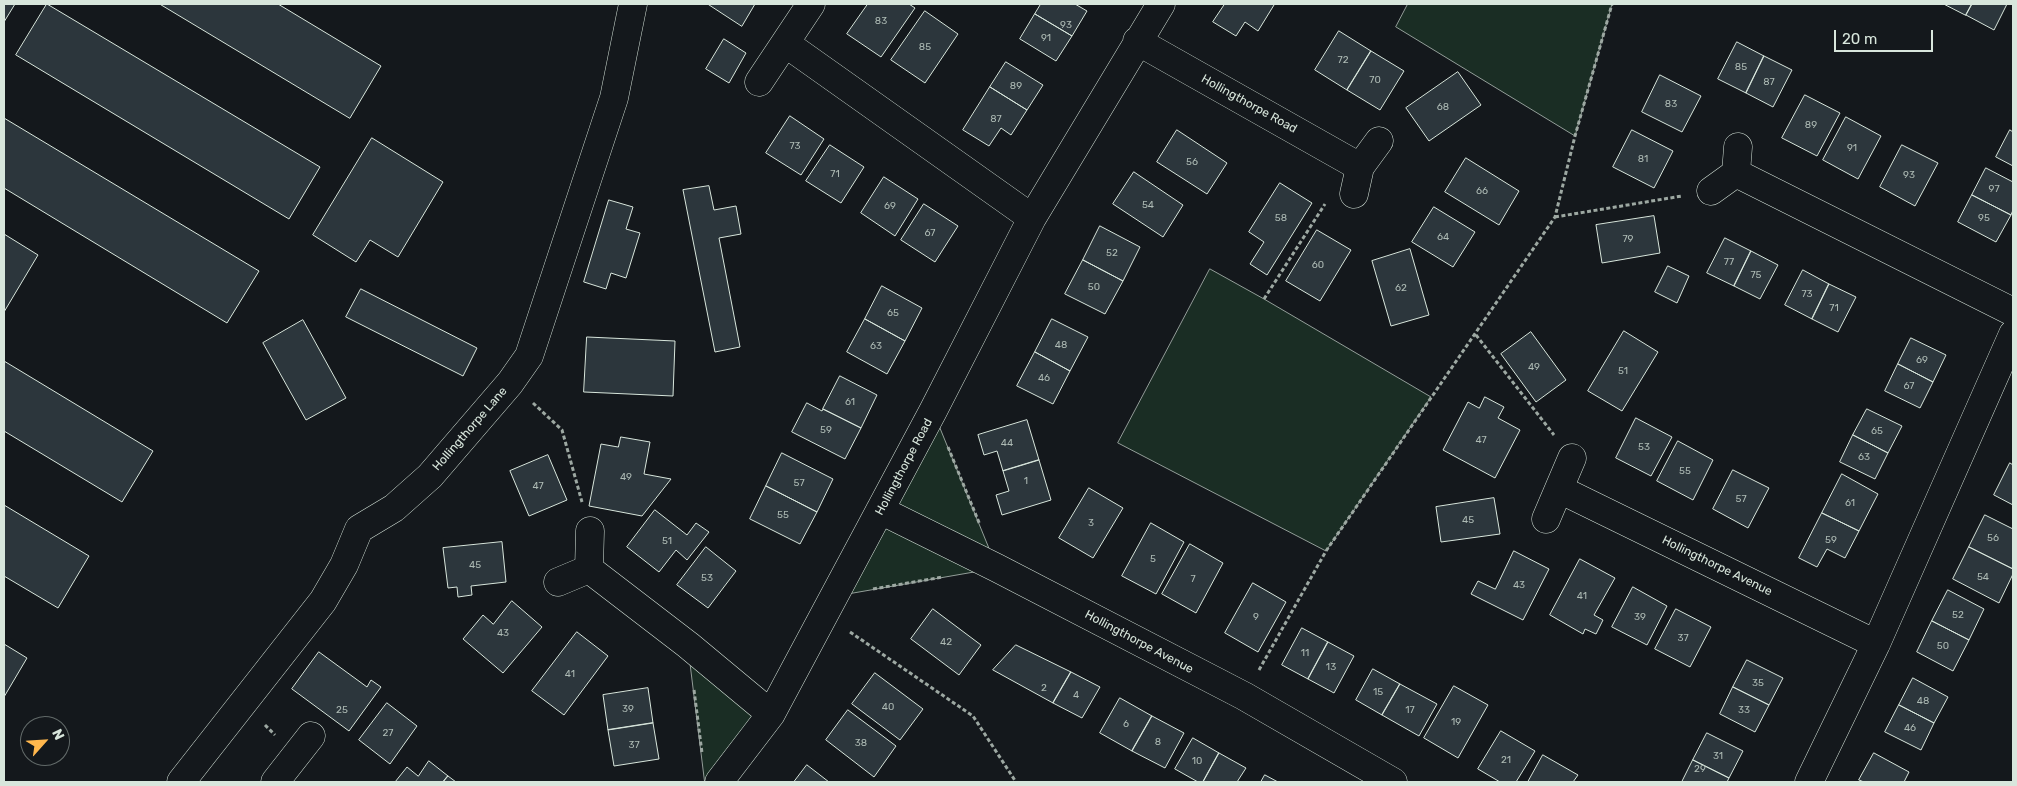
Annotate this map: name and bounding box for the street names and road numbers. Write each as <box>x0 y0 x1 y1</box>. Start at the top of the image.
street label: Hollingthorpe Road <box>1199 72 1299 136</box>
street label: Hollingthorpe Lane <box>430 384 510 474</box>
street label: Hollingthorpe Road <box>872 416 936 518</box>
street label: Hollingthorpe Avenue <box>1660 533 1774 599</box>
street label: Hollingthorpe Avenue <box>1082 607 1196 677</box>

